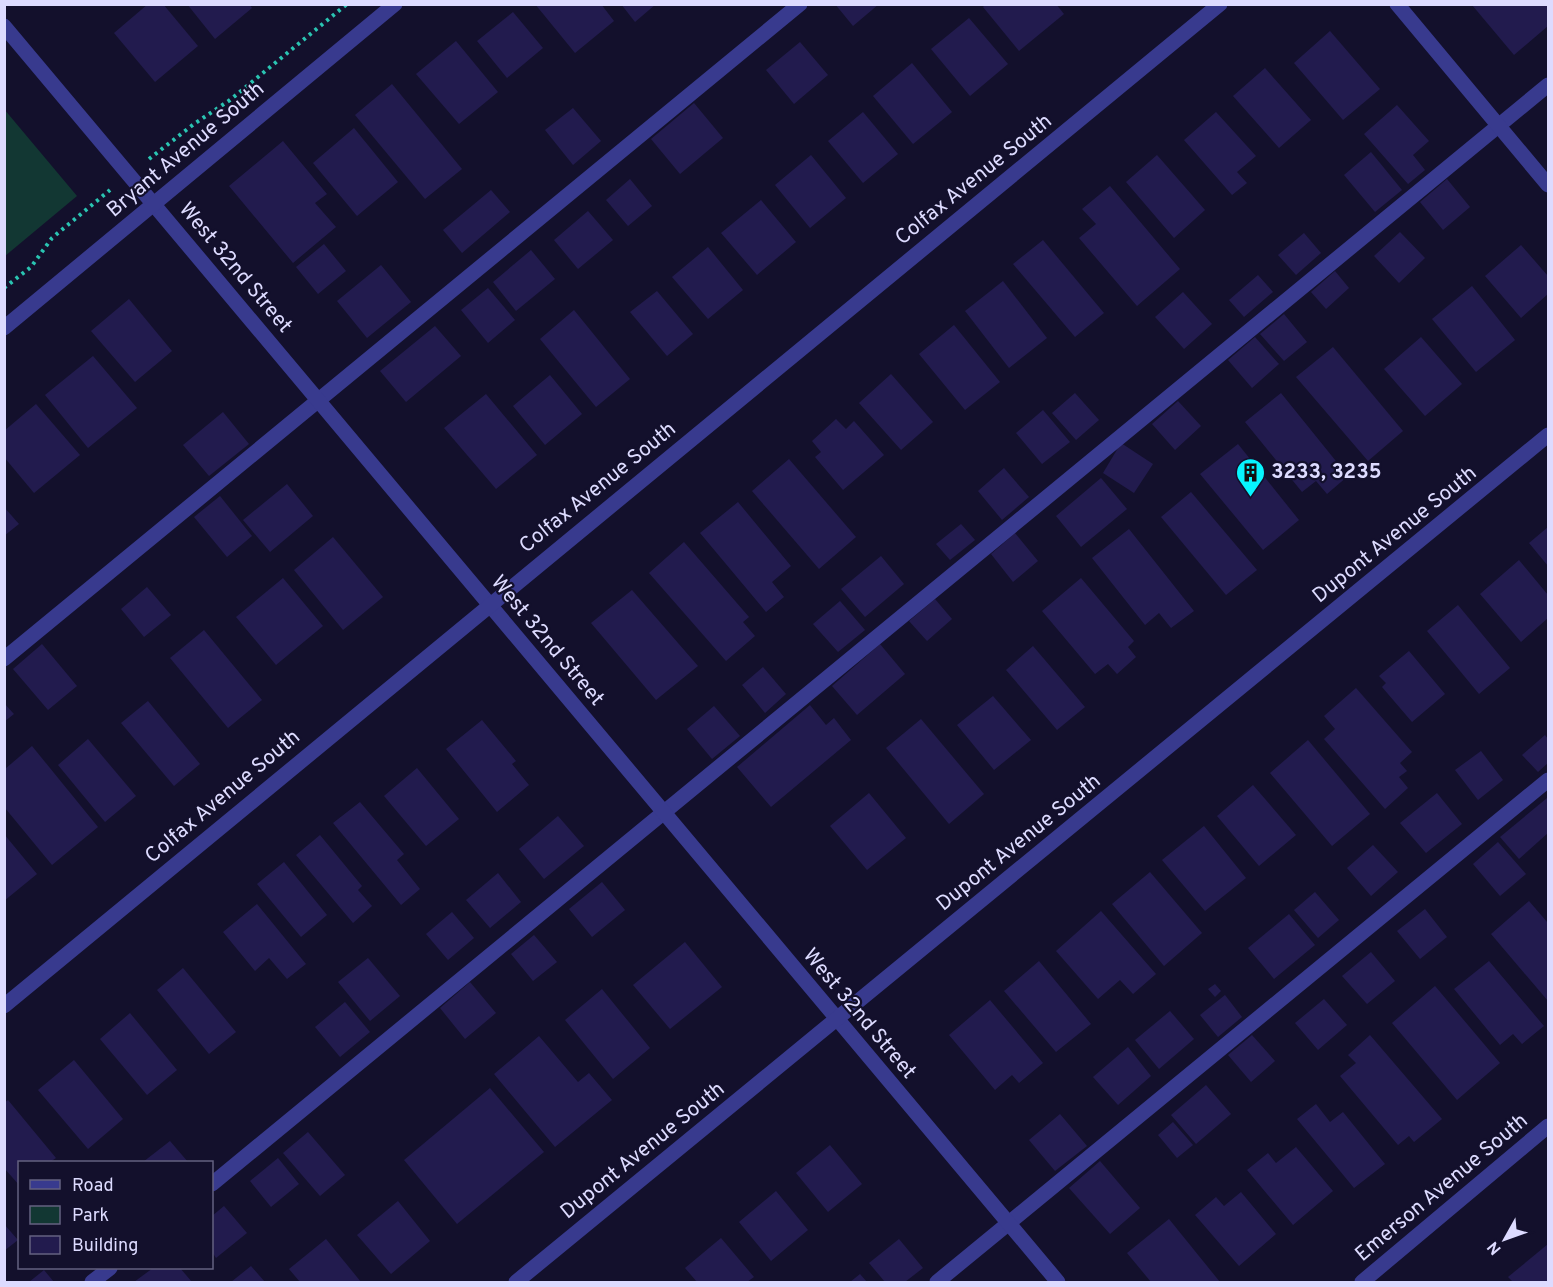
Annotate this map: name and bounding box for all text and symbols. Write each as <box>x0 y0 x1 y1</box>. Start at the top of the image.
street label: Bryant Avenue South <box>102 76 270 224</box>
street label: Colfax Avenue South <box>890 108 1058 252</box>
street label: West 32nd Street <box>172 197 298 339</box>
street label: Colfax Avenue South <box>514 416 682 560</box>
building icon: 3233, 3235 <box>1234 456 1266 498</box>
place label: 3233, 3235 <box>1271 459 1382 486</box>
street label: Dupont Avenue South <box>1307 460 1483 610</box>
street label: West 32nd Street <box>484 570 610 712</box>
street label: Colfax Avenue South <box>140 724 306 870</box>
street label: Dupont Avenue South <box>931 768 1107 918</box>
street label: West 32nd Street <box>796 943 922 1085</box>
street label: Dupont Avenue South <box>555 1076 731 1226</box>
street label: Emerson Avenue South <box>1350 1108 1534 1268</box>
legend <box>18 1161 213 1269</box>
text: Road <box>72 1175 114 1198</box>
text: Park <box>72 1205 109 1228</box>
north arrow <box>1475 1209 1535 1269</box>
text: Building <box>72 1235 138 1258</box>
text: N <box>1484 1237 1506 1258</box>

